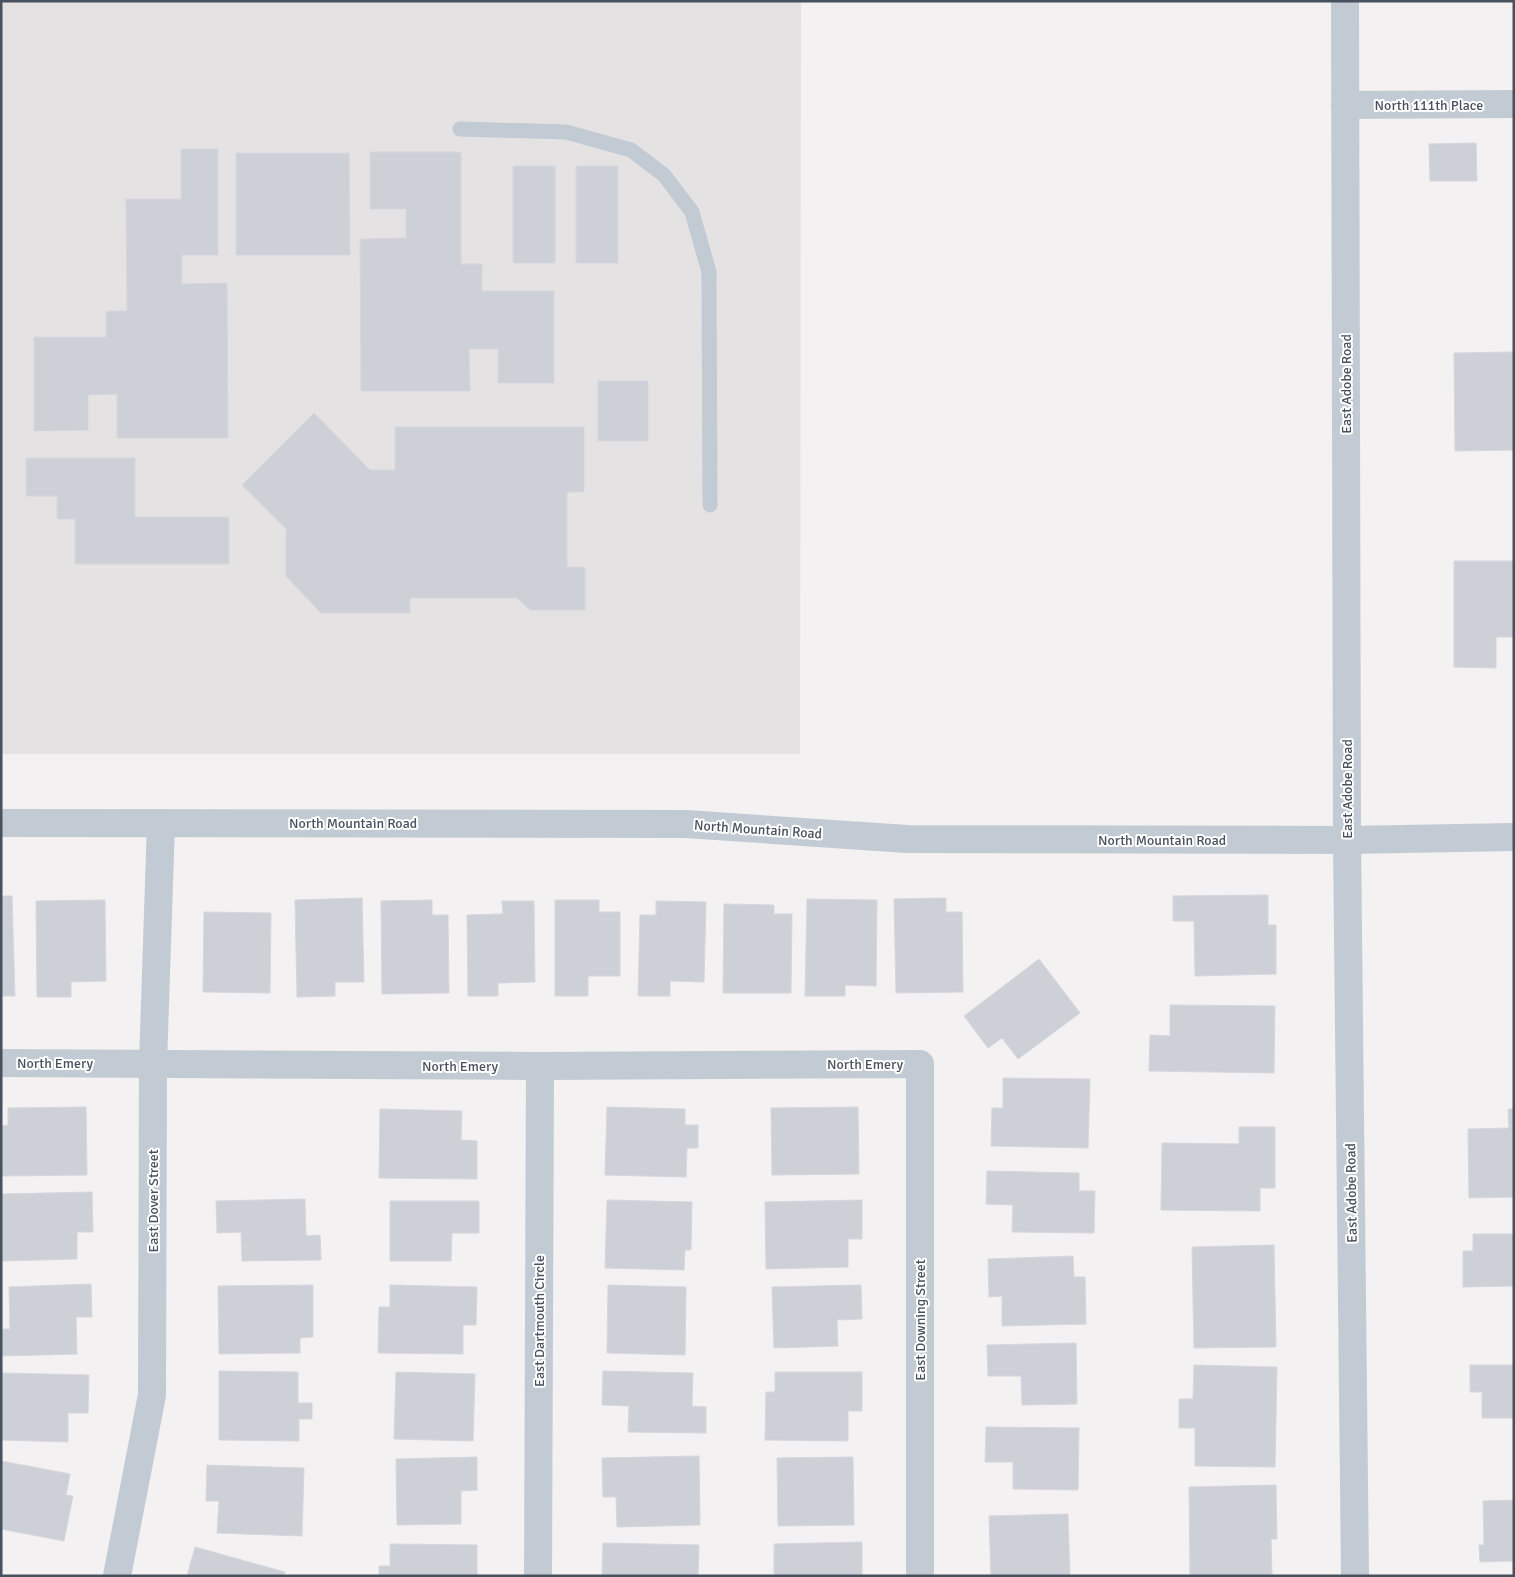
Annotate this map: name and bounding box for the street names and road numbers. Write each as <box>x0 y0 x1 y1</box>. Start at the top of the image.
street label: North 111th Place <box>1375 97 1483 114</box>
street label: East Adobe Road <box>1338 334 1355 434</box>
street label: East Adobe Road <box>1339 739 1356 839</box>
street label: North Mountain Road <box>289 815 417 832</box>
street label: North Mountain Road <box>693 817 823 842</box>
street label: North Mountain Road <box>1098 832 1226 849</box>
street label: North Emery <box>17 1055 93 1072</box>
street label: North Emery <box>827 1056 903 1073</box>
street label: North Emery <box>422 1058 498 1075</box>
street label: East Adobe Road <box>1342 1143 1361 1243</box>
street label: East Dover Street <box>145 1149 162 1253</box>
street label: East Dartmouth Circle <box>531 1255 548 1387</box>
street label: East Downing Street <box>912 1259 929 1381</box>

